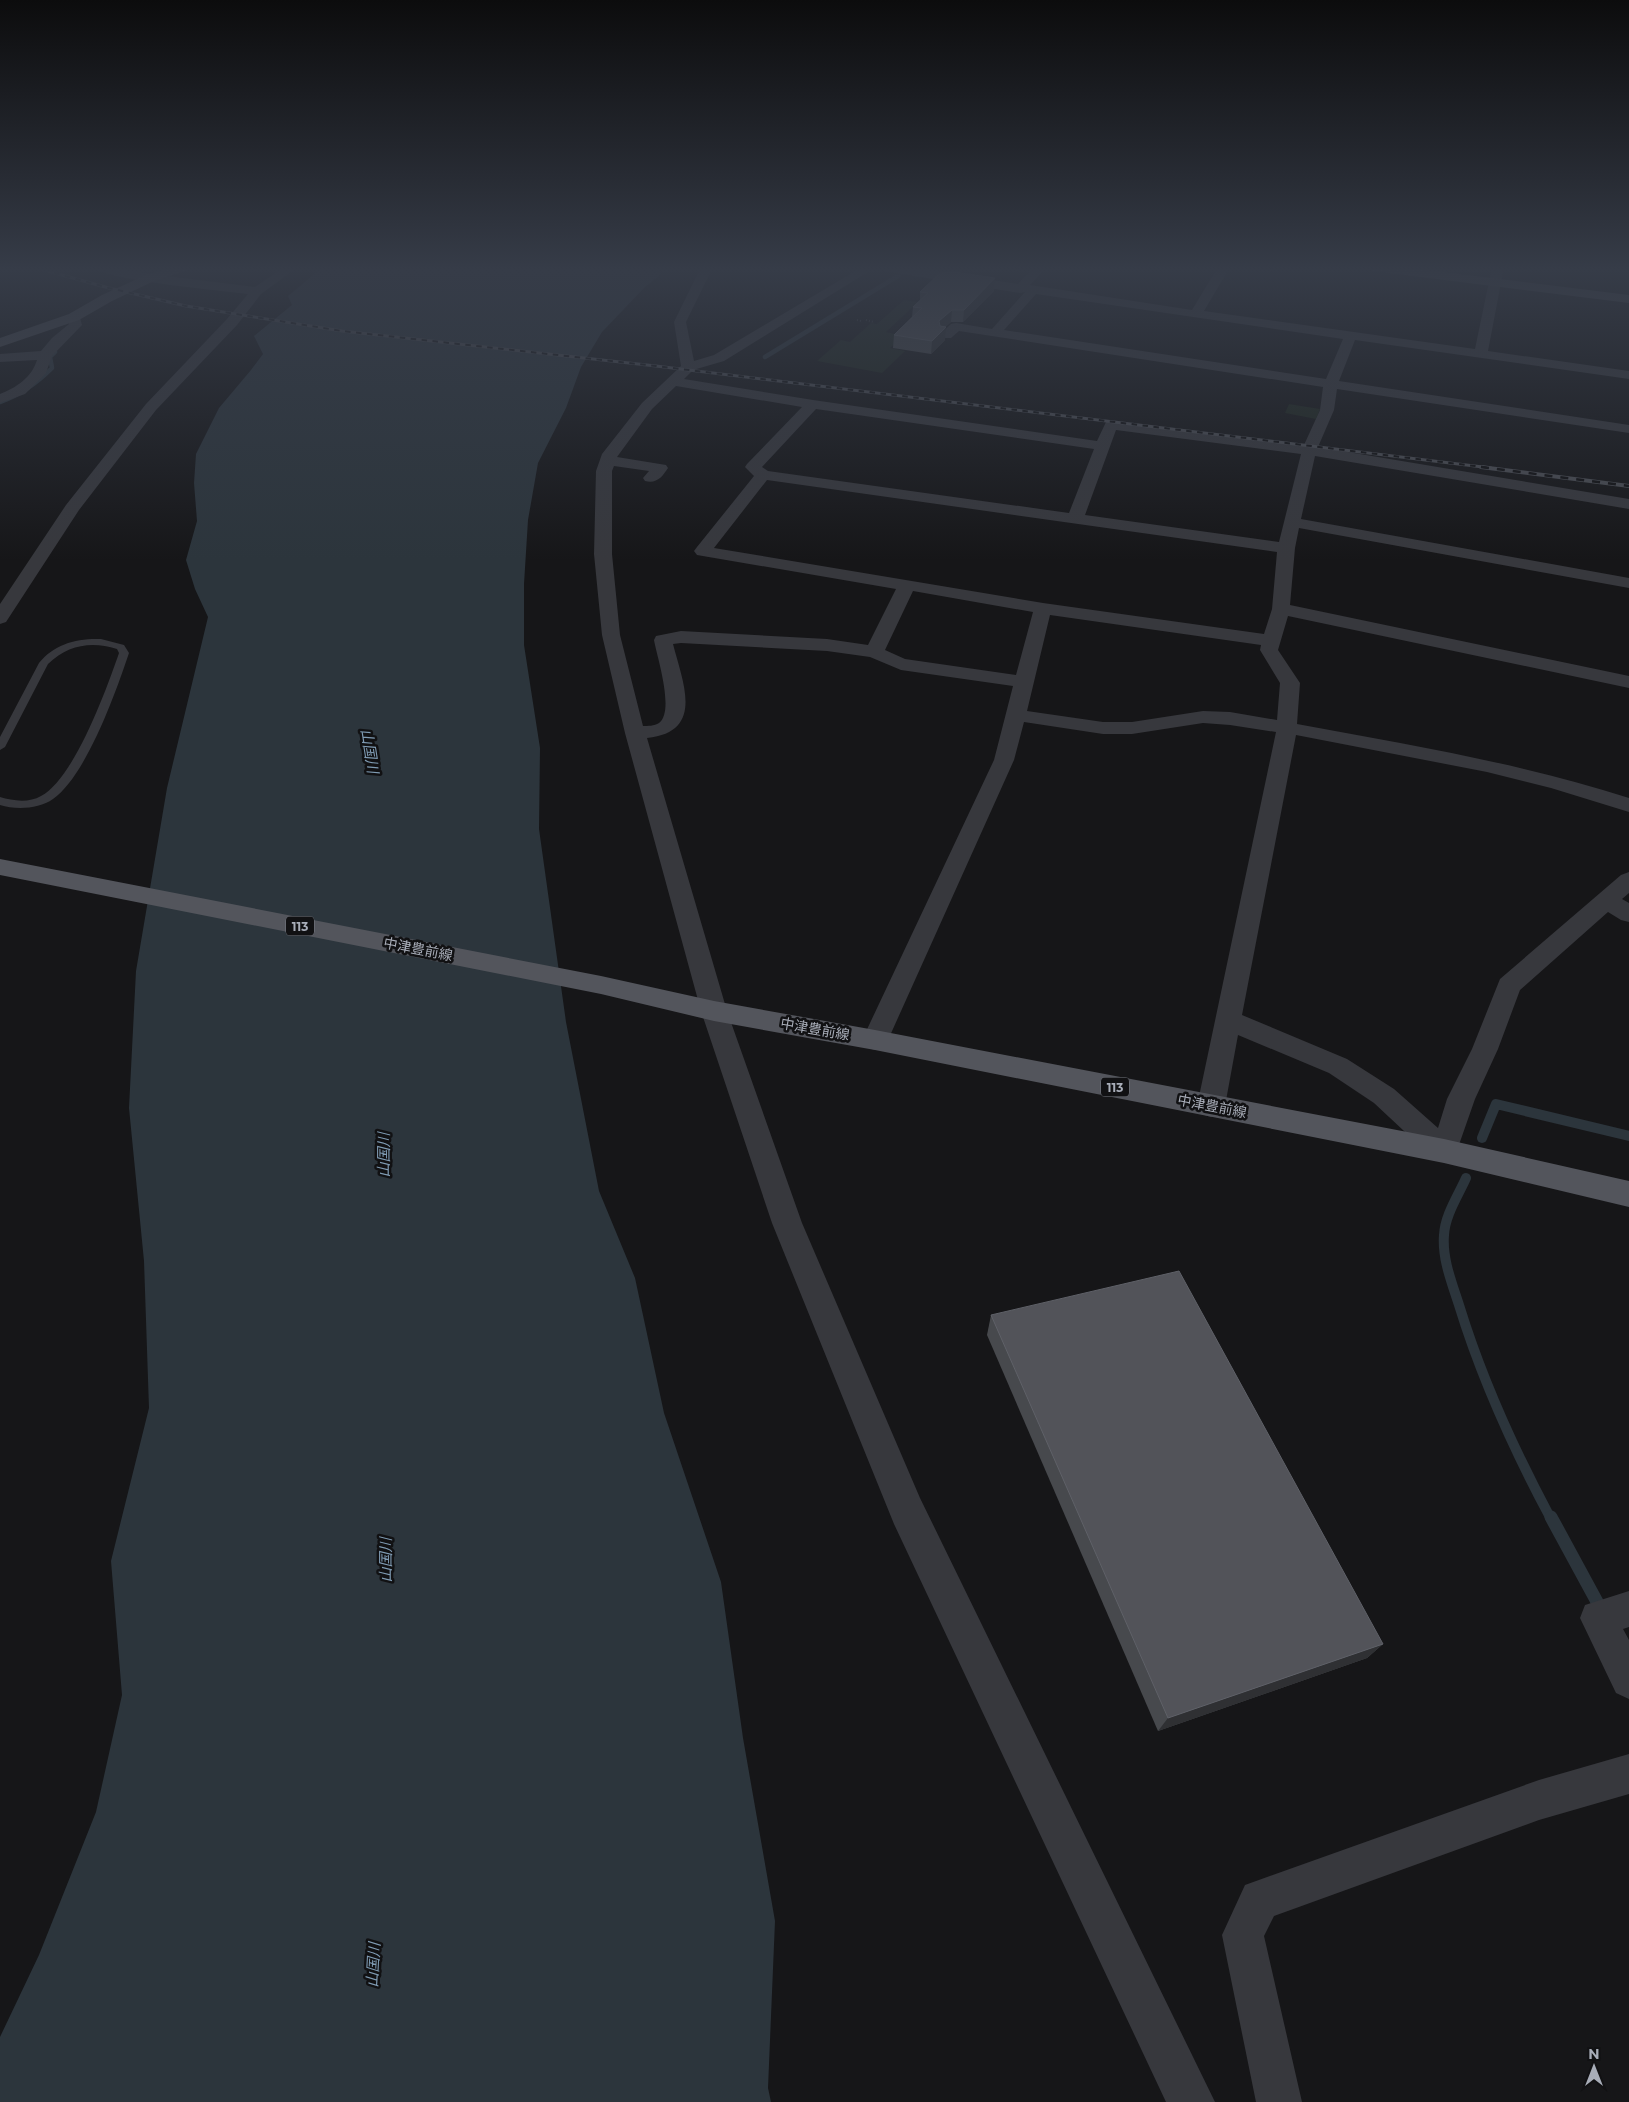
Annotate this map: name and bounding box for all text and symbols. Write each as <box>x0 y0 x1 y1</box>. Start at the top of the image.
water label: 山国川 <box>357 727 383 777</box>
road number: 113 <box>286 916 314 936</box>
street label: 中津豊前線 <box>382 933 454 965</box>
street label: 中津豊前線 <box>779 1014 851 1044</box>
road number: 113 <box>1101 1078 1129 1096</box>
street label: 中津豊前線 <box>1176 1090 1248 1122</box>
water label: 山国川 <box>374 1131 393 1178</box>
water label: 山国川 <box>376 1536 395 1583</box>
water label: 山国川 <box>362 1940 384 1988</box>
north arrow <box>1569 2042 1619 2092</box>
text: N <box>1588 2045 1600 2063</box>

